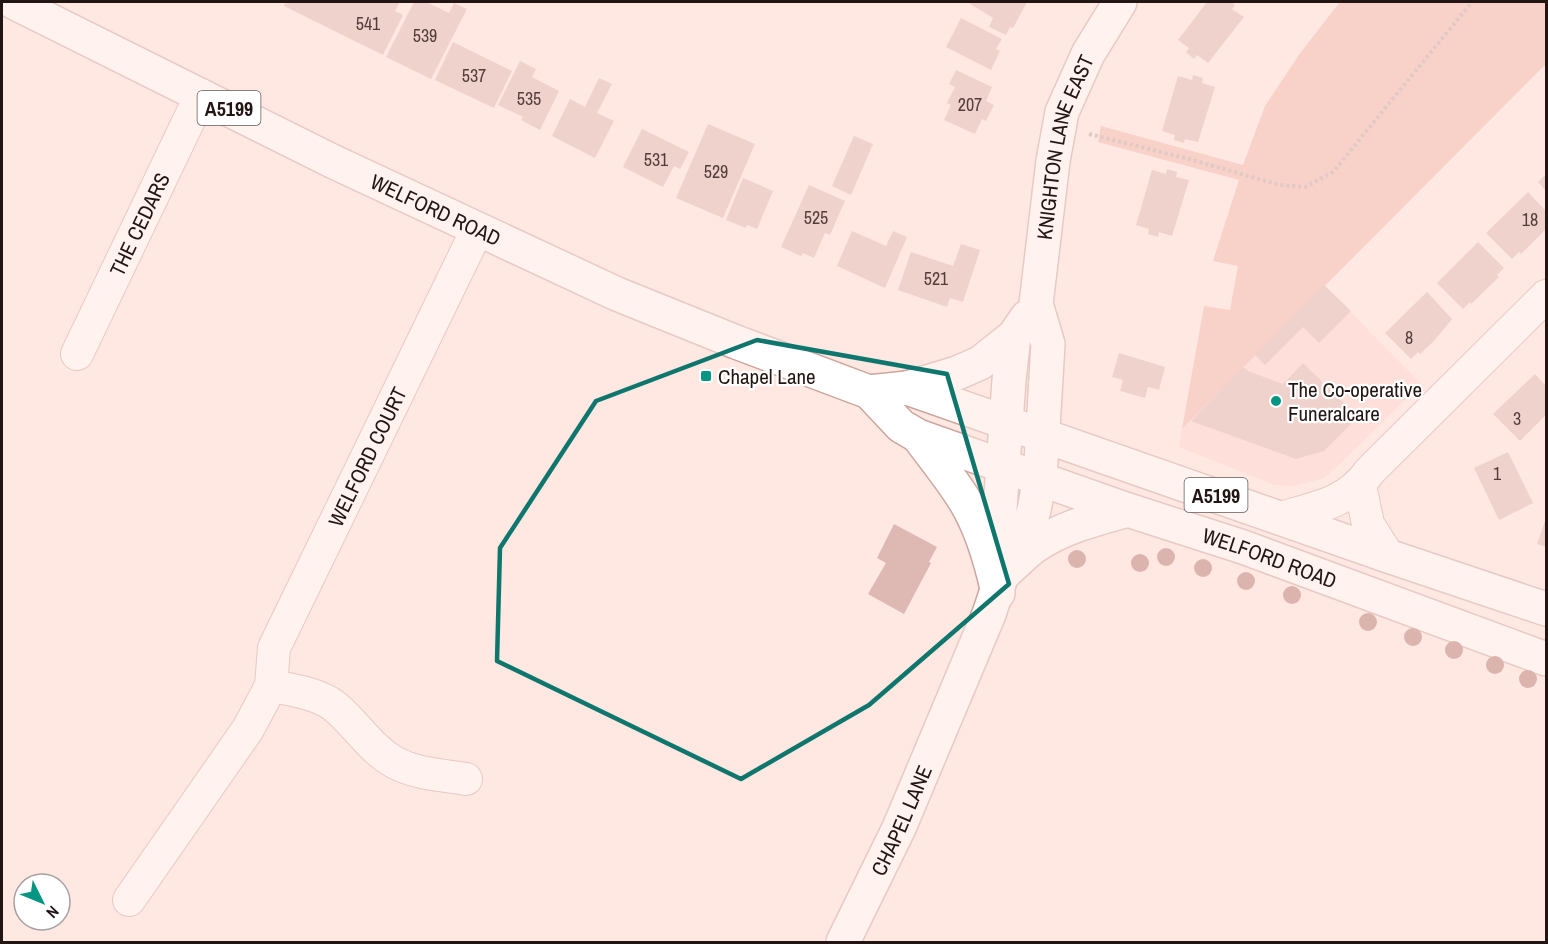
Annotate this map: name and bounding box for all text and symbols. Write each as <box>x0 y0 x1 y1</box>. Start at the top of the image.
house number: 541 <box>356 11 381 36</box>
house number: 539 <box>413 23 437 48</box>
street label: KNIGHTON LANE EAST <box>1029 50 1101 241</box>
house number: 537 <box>462 63 486 88</box>
house number: 535 <box>517 86 541 111</box>
road number: A5199 <box>198 91 260 125</box>
house number: 207 <box>958 92 982 117</box>
house number: 531 <box>644 147 669 172</box>
house number: 529 <box>704 159 728 184</box>
street label: WELFORD ROAD <box>366 167 506 252</box>
street label: THE CEDARS <box>102 168 176 280</box>
house number: 525 <box>804 205 828 230</box>
house number: 18 <box>1522 207 1538 232</box>
house number: 521 <box>924 266 949 291</box>
house number: 8 <box>1405 325 1413 350</box>
place label: Chapel Lane <box>718 362 816 391</box>
marker: Chapel Lane <box>699 369 713 383</box>
place label: The Co-operative Funeralcare <box>1288 375 1422 428</box>
street label: WELFORD COURT <box>321 382 413 531</box>
marker: The Co-operative Funeralcare <box>1269 394 1283 408</box>
house number: 3 <box>1513 406 1521 431</box>
house number: 1 <box>1493 461 1502 486</box>
road number: A5199 <box>1184 478 1248 512</box>
street label: WELFORD ROAD <box>1199 520 1341 595</box>
street label: CHAPEL LANE <box>863 761 938 880</box>
north arrow <box>12 872 72 932</box>
text: N <box>42 901 64 923</box>

